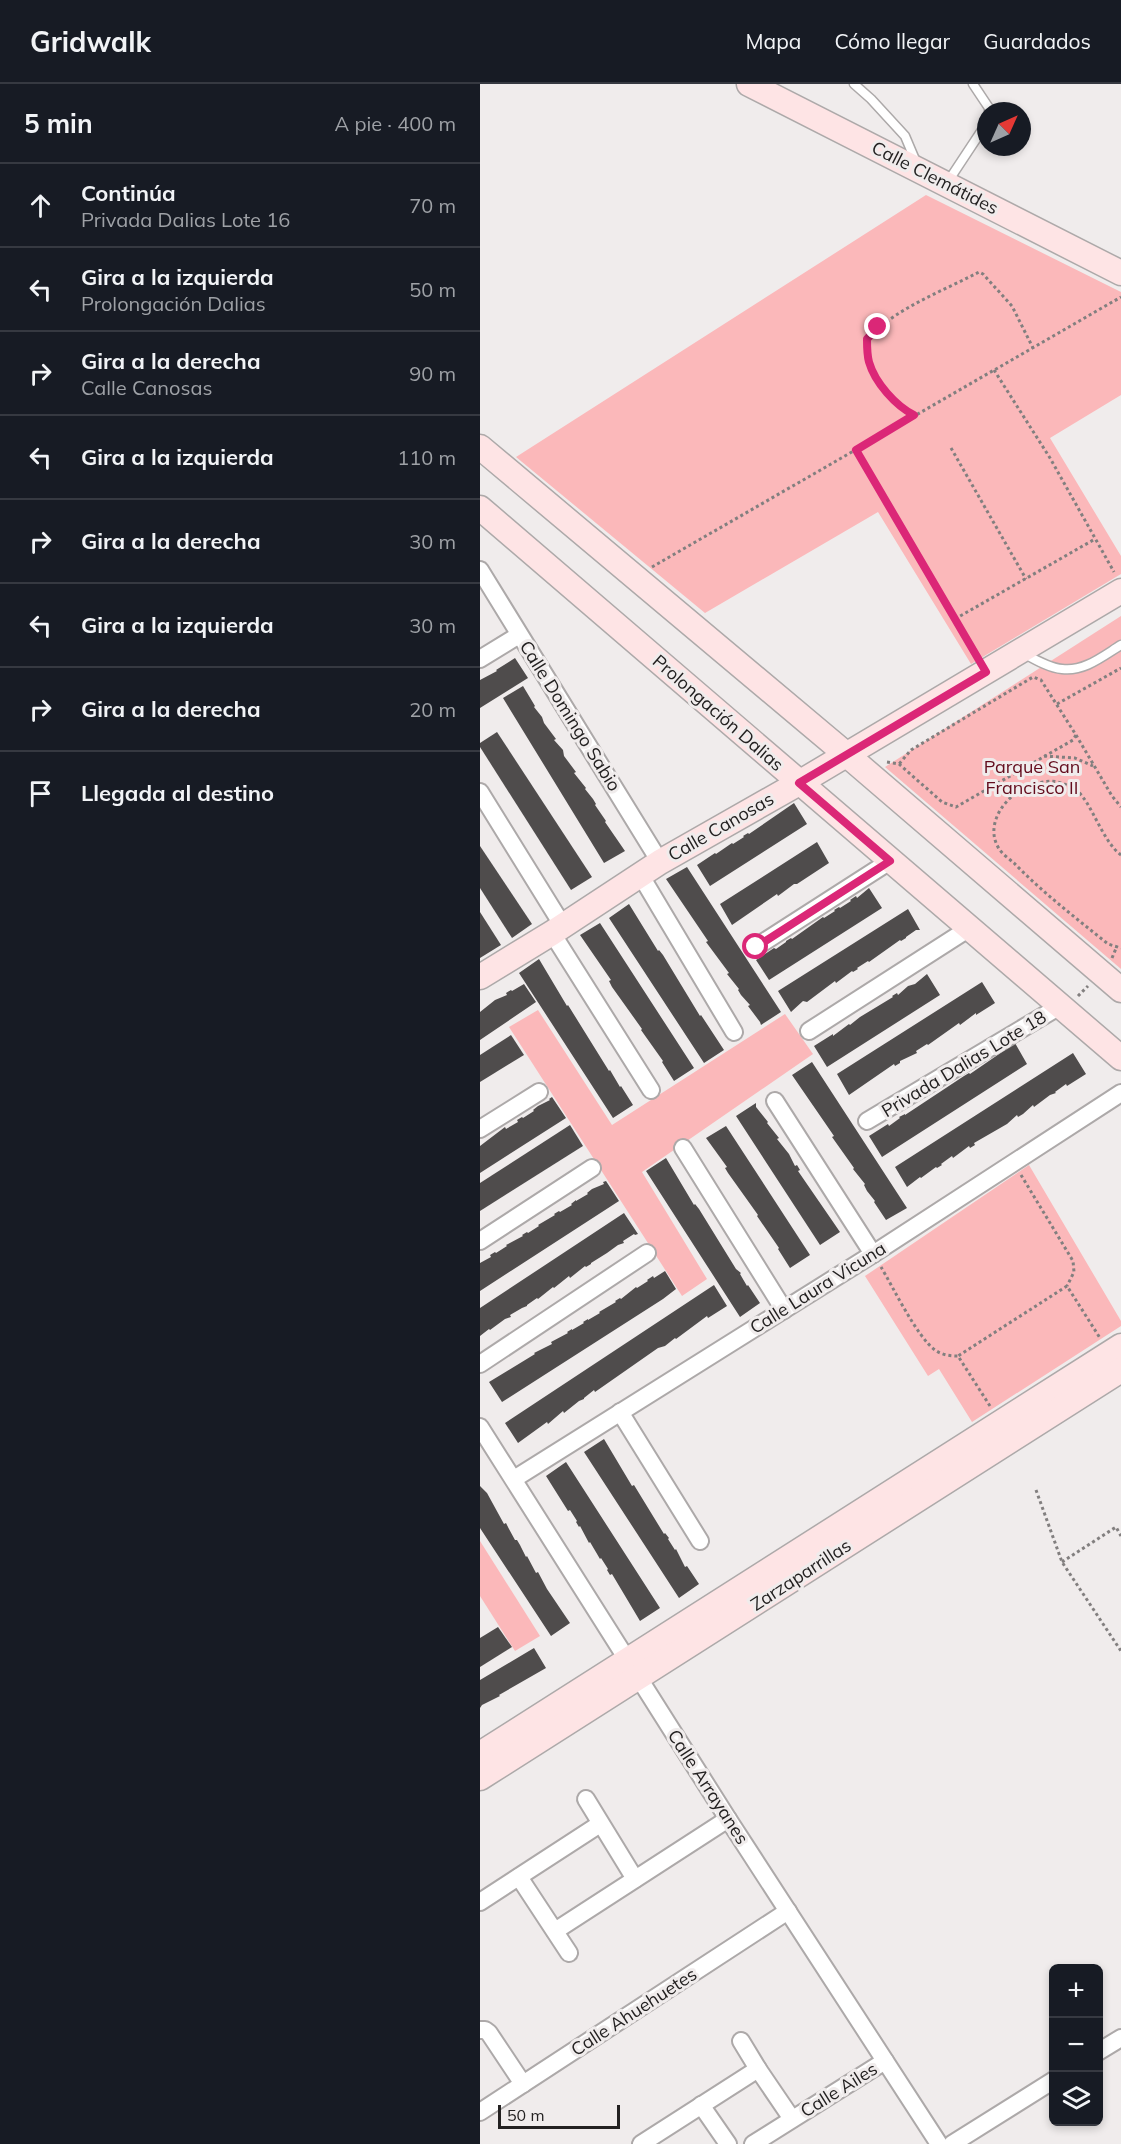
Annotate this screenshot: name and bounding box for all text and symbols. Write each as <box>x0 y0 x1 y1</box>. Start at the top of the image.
text: Gridwalk <box>30 24 151 59</box>
text: Mapa <box>746 28 801 54</box>
text: Cómo llegar <box>834 28 950 54</box>
text: Guardados <box>983 28 1091 54</box>
north arrow <box>977 102 1031 156</box>
text: 5 min <box>24 107 93 140</box>
text: A pie · 400 m <box>335 111 456 136</box>
street label: Calle Clemátides <box>868 136 1002 219</box>
text: Continúa <box>81 179 176 207</box>
icon: ahead <box>24 189 57 222</box>
text: 70 m <box>409 193 456 218</box>
text: Privada Dalias Lote 16 <box>81 207 290 232</box>
text: Gira a la izquierda <box>81 263 274 291</box>
icon: left <box>24 273 57 306</box>
text: 50 m <box>409 277 456 302</box>
text: Prolongación Dalias <box>81 291 266 316</box>
route end <box>864 313 890 339</box>
text: Gira a la derecha <box>81 347 261 375</box>
icon: right <box>24 357 57 390</box>
text: 90 m <box>409 361 456 386</box>
text: Calle Canosas <box>81 375 212 400</box>
icon: left <box>24 441 57 474</box>
text: Gira a la izquierda <box>81 443 274 471</box>
text: 110 m <box>397 445 456 470</box>
icon: right <box>24 525 57 558</box>
text: Gira a la derecha <box>81 527 261 555</box>
text: 30 m <box>409 529 456 554</box>
icon: left <box>24 609 57 642</box>
text: Gira a la izquierda <box>81 611 274 639</box>
text: 30 m <box>409 613 456 638</box>
street label: Calle Domingo Sabio <box>515 636 626 795</box>
street label: Prolongación Dalias <box>648 649 789 776</box>
icon: right <box>24 693 57 726</box>
text: Gira a la derecha <box>81 695 261 723</box>
text: 20 m <box>409 697 456 722</box>
park label: Parque San Francisco II <box>984 755 1080 799</box>
icon: arrive <box>24 777 57 810</box>
text: Llegada al destino <box>81 779 274 807</box>
street label: Calle Canosas <box>664 787 778 866</box>
route start <box>742 933 768 959</box>
street label: Privada Dalias Lote 18 <box>877 1005 1050 1122</box>
street label: Calle Laura Vicuna <box>745 1236 890 1339</box>
street label: Zarzaparrillas <box>746 1534 855 1616</box>
street label: Calle Arrayanes <box>663 1725 754 1848</box>
street label: Calle Ahuehuetes <box>566 1962 701 2061</box>
map controls <box>1049 1964 1103 2126</box>
button: + <box>1049 1964 1103 2018</box>
button: − <box>1049 2018 1103 2072</box>
street label: Calle Ailes <box>796 2057 882 2122</box>
button: layers <box>1049 2072 1103 2126</box>
scale bar <box>498 2102 620 2130</box>
text: 50 m <box>507 2105 544 2125</box>

